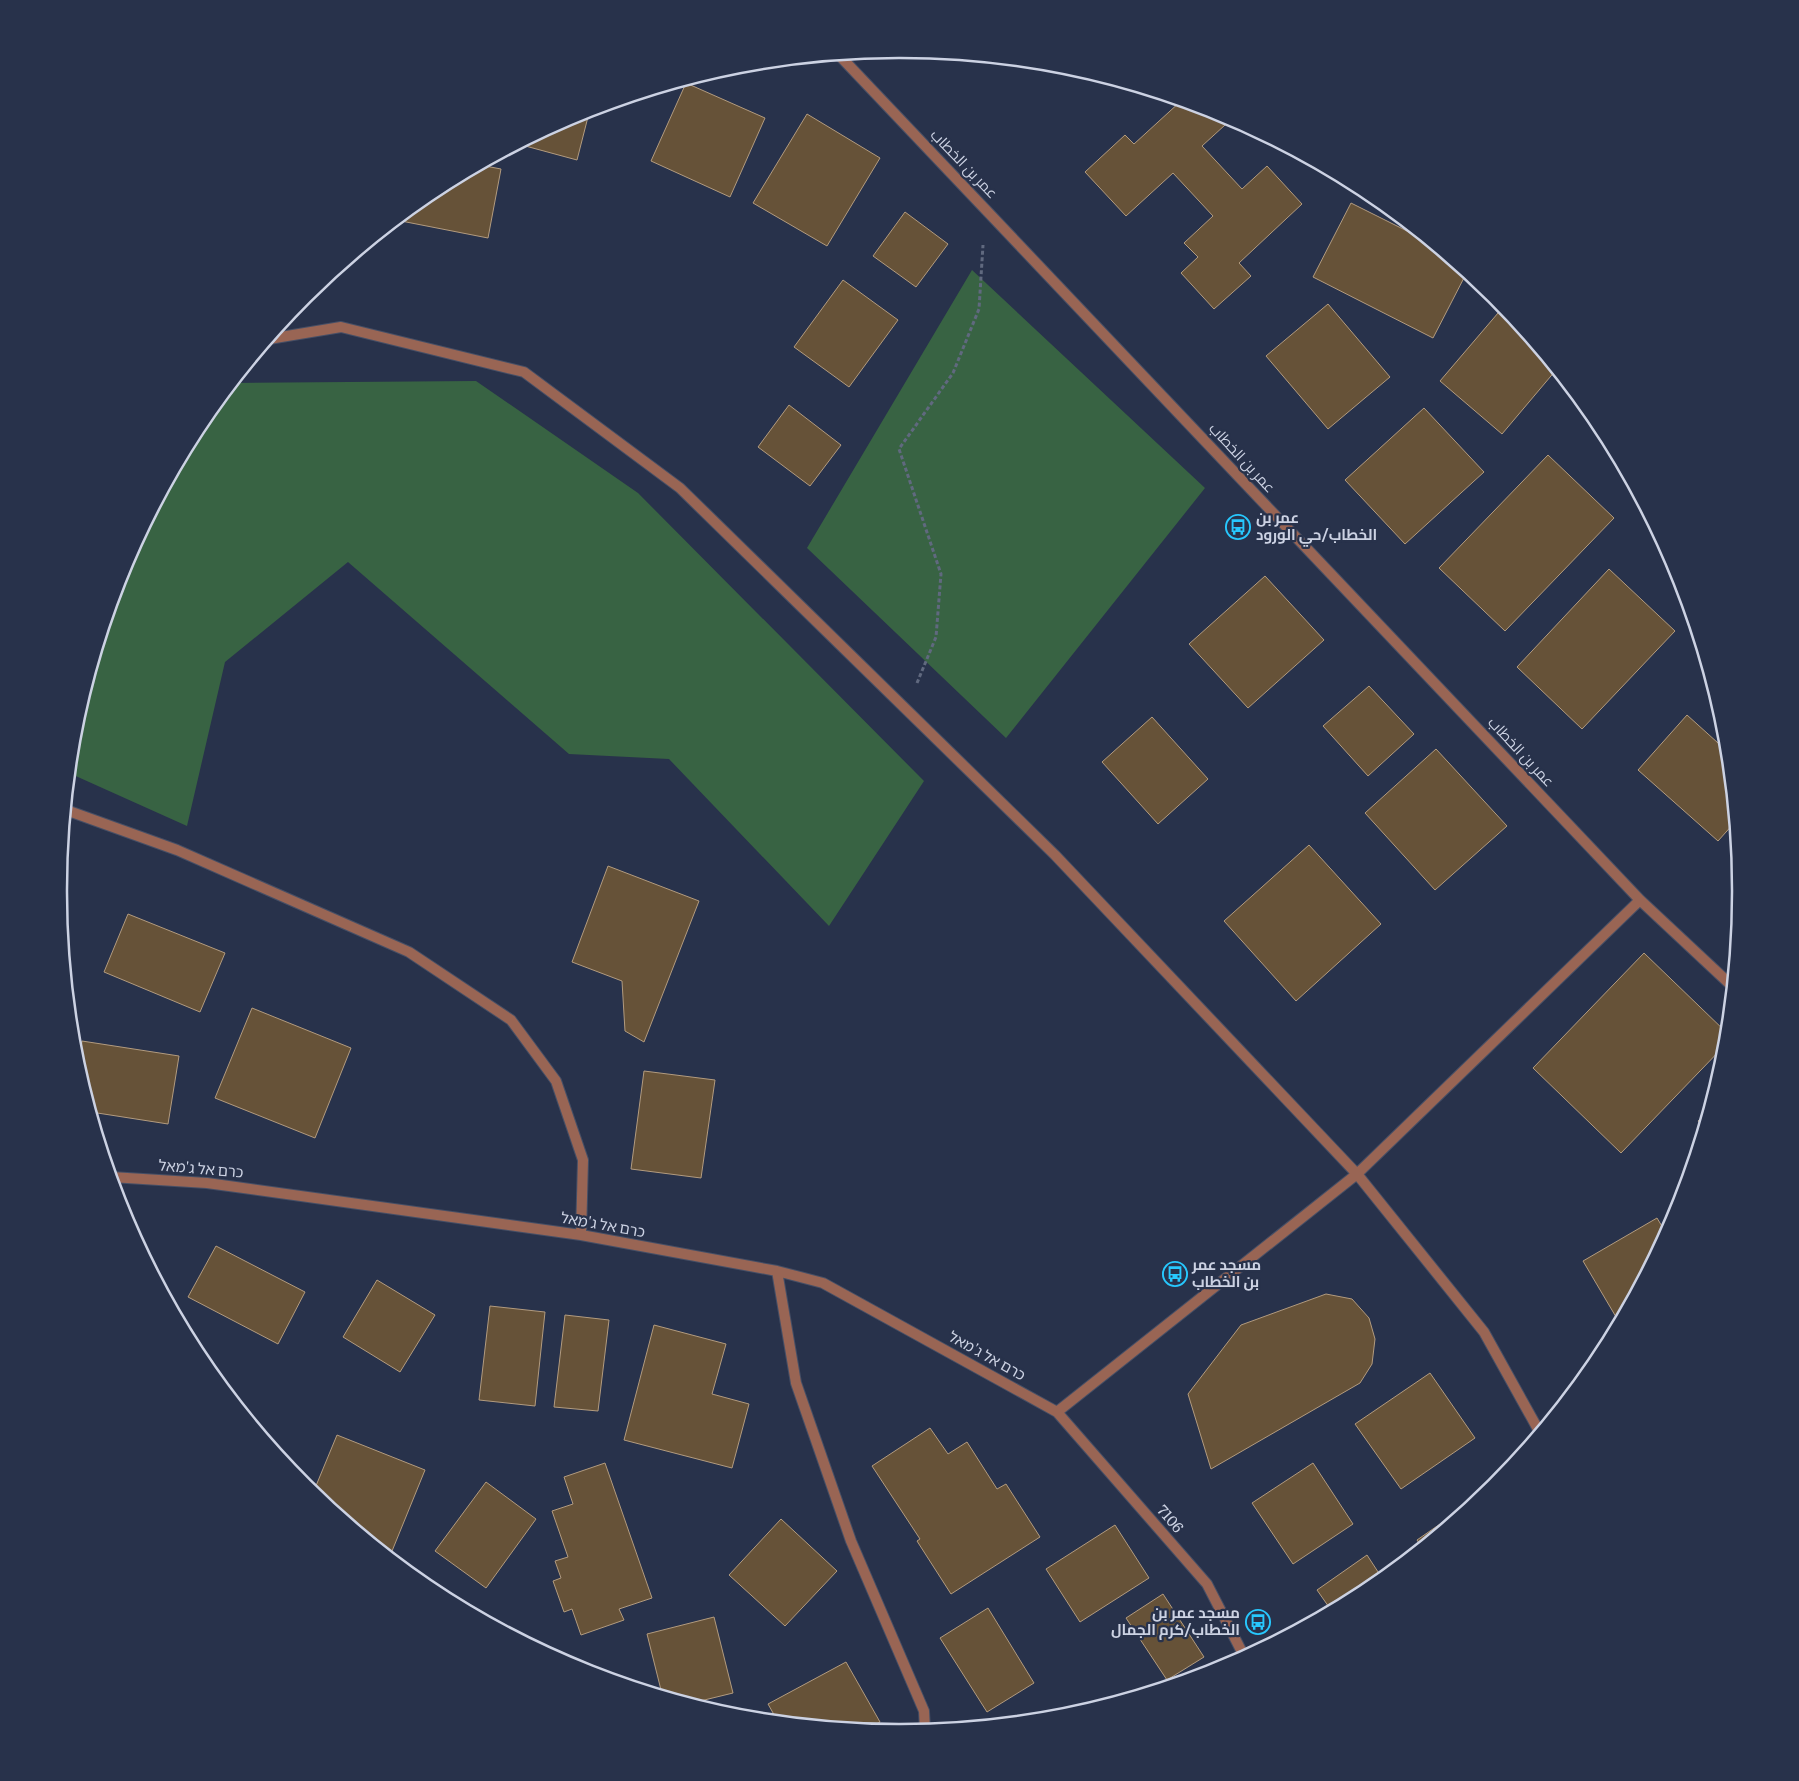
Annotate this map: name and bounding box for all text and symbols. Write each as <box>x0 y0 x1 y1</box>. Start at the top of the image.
street label: عمر بن الخطاب <box>926 123 1004 203</box>
street label: عمر بن الخطاب <box>1204 417 1282 497</box>
place label: عمر بن الخطاب/حي الورود <box>1256 505 1377 547</box>
bus stop icon: عمر بن الخطاب/حي الورود <box>1225 514 1251 540</box>
street label: عمر بن الخطاب <box>1483 711 1561 791</box>
street label: כרם אל ג'מאל <box>158 1152 245 1183</box>
street label: כרם אל ג'מאל <box>559 1205 648 1242</box>
place label: مسجد عمر بن الخطاب <box>1191 1252 1261 1292</box>
bus stop icon: مسجد عمر بن الخطاب <box>1162 1261 1188 1287</box>
street label: כרם אל ג'מאל <box>945 1324 1031 1386</box>
street label: 7106 <box>1152 1499 1190 1537</box>
place label: مسجد عمر بن الخطاب/كرم الجمال <box>1111 1600 1240 1640</box>
bus stop icon: مسجد عمر بن الخطاب/كرم الجمال <box>1245 1609 1271 1635</box>

